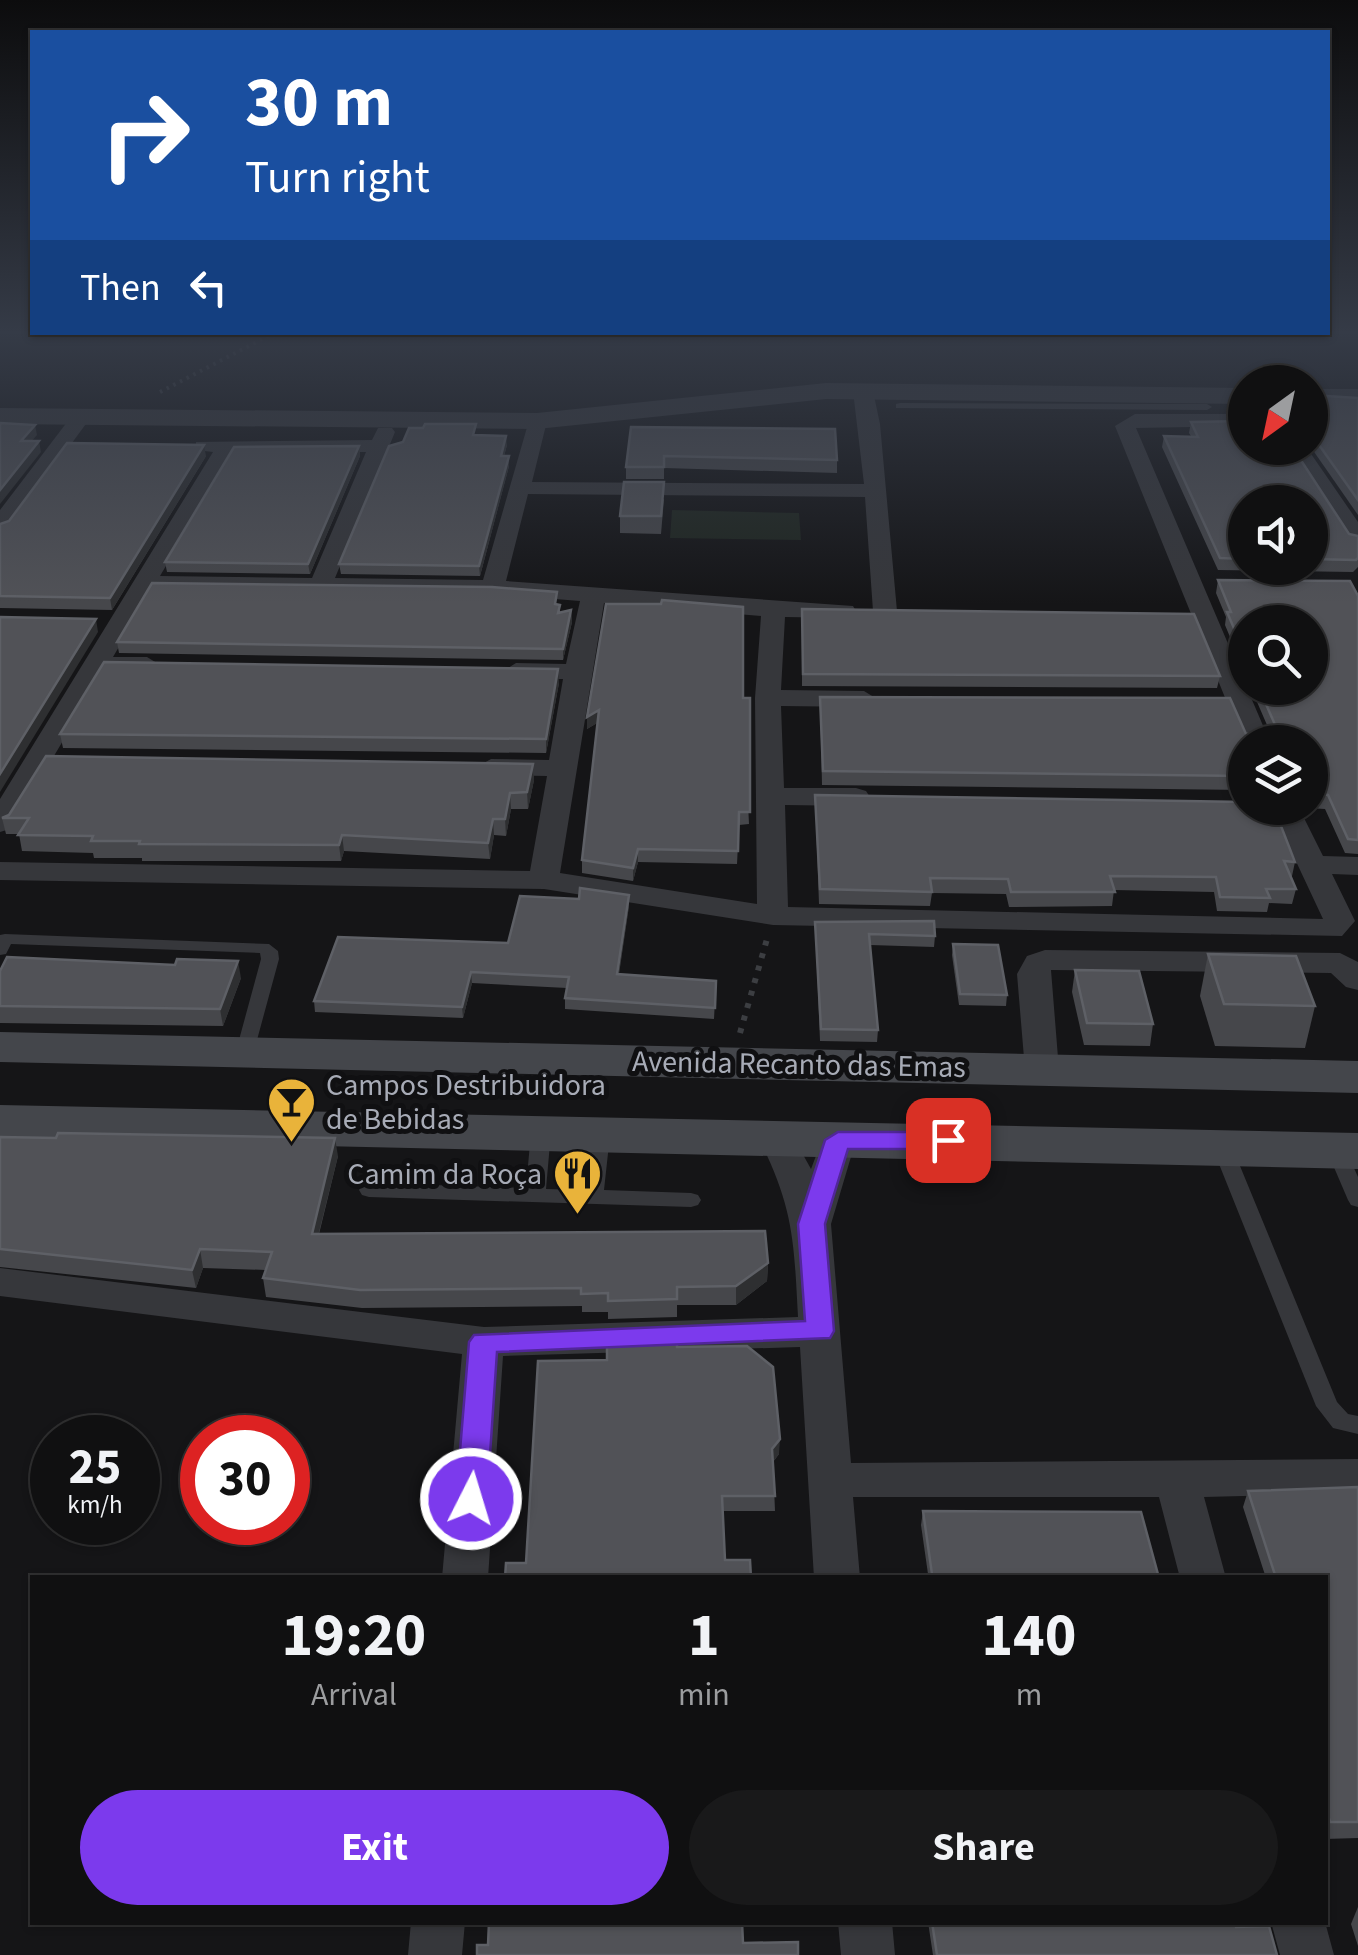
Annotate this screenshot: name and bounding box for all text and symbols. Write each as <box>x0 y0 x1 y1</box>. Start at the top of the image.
text: 30 m <box>245 53 393 153</box>
icon: right <box>80 70 210 200</box>
text: Turn right <box>245 146 430 210</box>
icon: left <box>181 260 236 315</box>
text: Then <box>80 261 161 315</box>
north arrow <box>1228 365 1328 465</box>
map controls <box>1228 365 1328 825</box>
button: sound <box>1228 485 1328 585</box>
button: search <box>1228 605 1328 705</box>
button: layers <box>1228 725 1328 825</box>
street label: Avenida Recanto das Emas <box>632 1040 966 1089</box>
place label: Campos Destribuidora de Bebidas <box>326 1064 606 1141</box>
bar icon: Campos Destribuidora de Bebidas <box>265 1076 317 1144</box>
pin <box>906 1098 991 1183</box>
icon: arrive <box>921 1113 976 1168</box>
restaurant icon: Camim da Roça <box>551 1148 603 1216</box>
place label: Camim da Roça <box>347 1153 542 1196</box>
speed limit sign: 30 <box>180 1415 310 1545</box>
text: 25 <box>69 1432 121 1503</box>
position arrow <box>419 1447 523 1551</box>
text: km/h <box>67 1487 123 1523</box>
text: 19:20 <box>282 1594 426 1679</box>
text: 1 <box>688 1594 720 1679</box>
text: 140 <box>981 1594 1076 1679</box>
text: Arrival <box>311 1672 397 1718</box>
text: min <box>678 1672 730 1718</box>
text: m <box>1016 1672 1042 1718</box>
button: Exit <box>80 1790 669 1905</box>
button: Share <box>689 1790 1278 1905</box>

